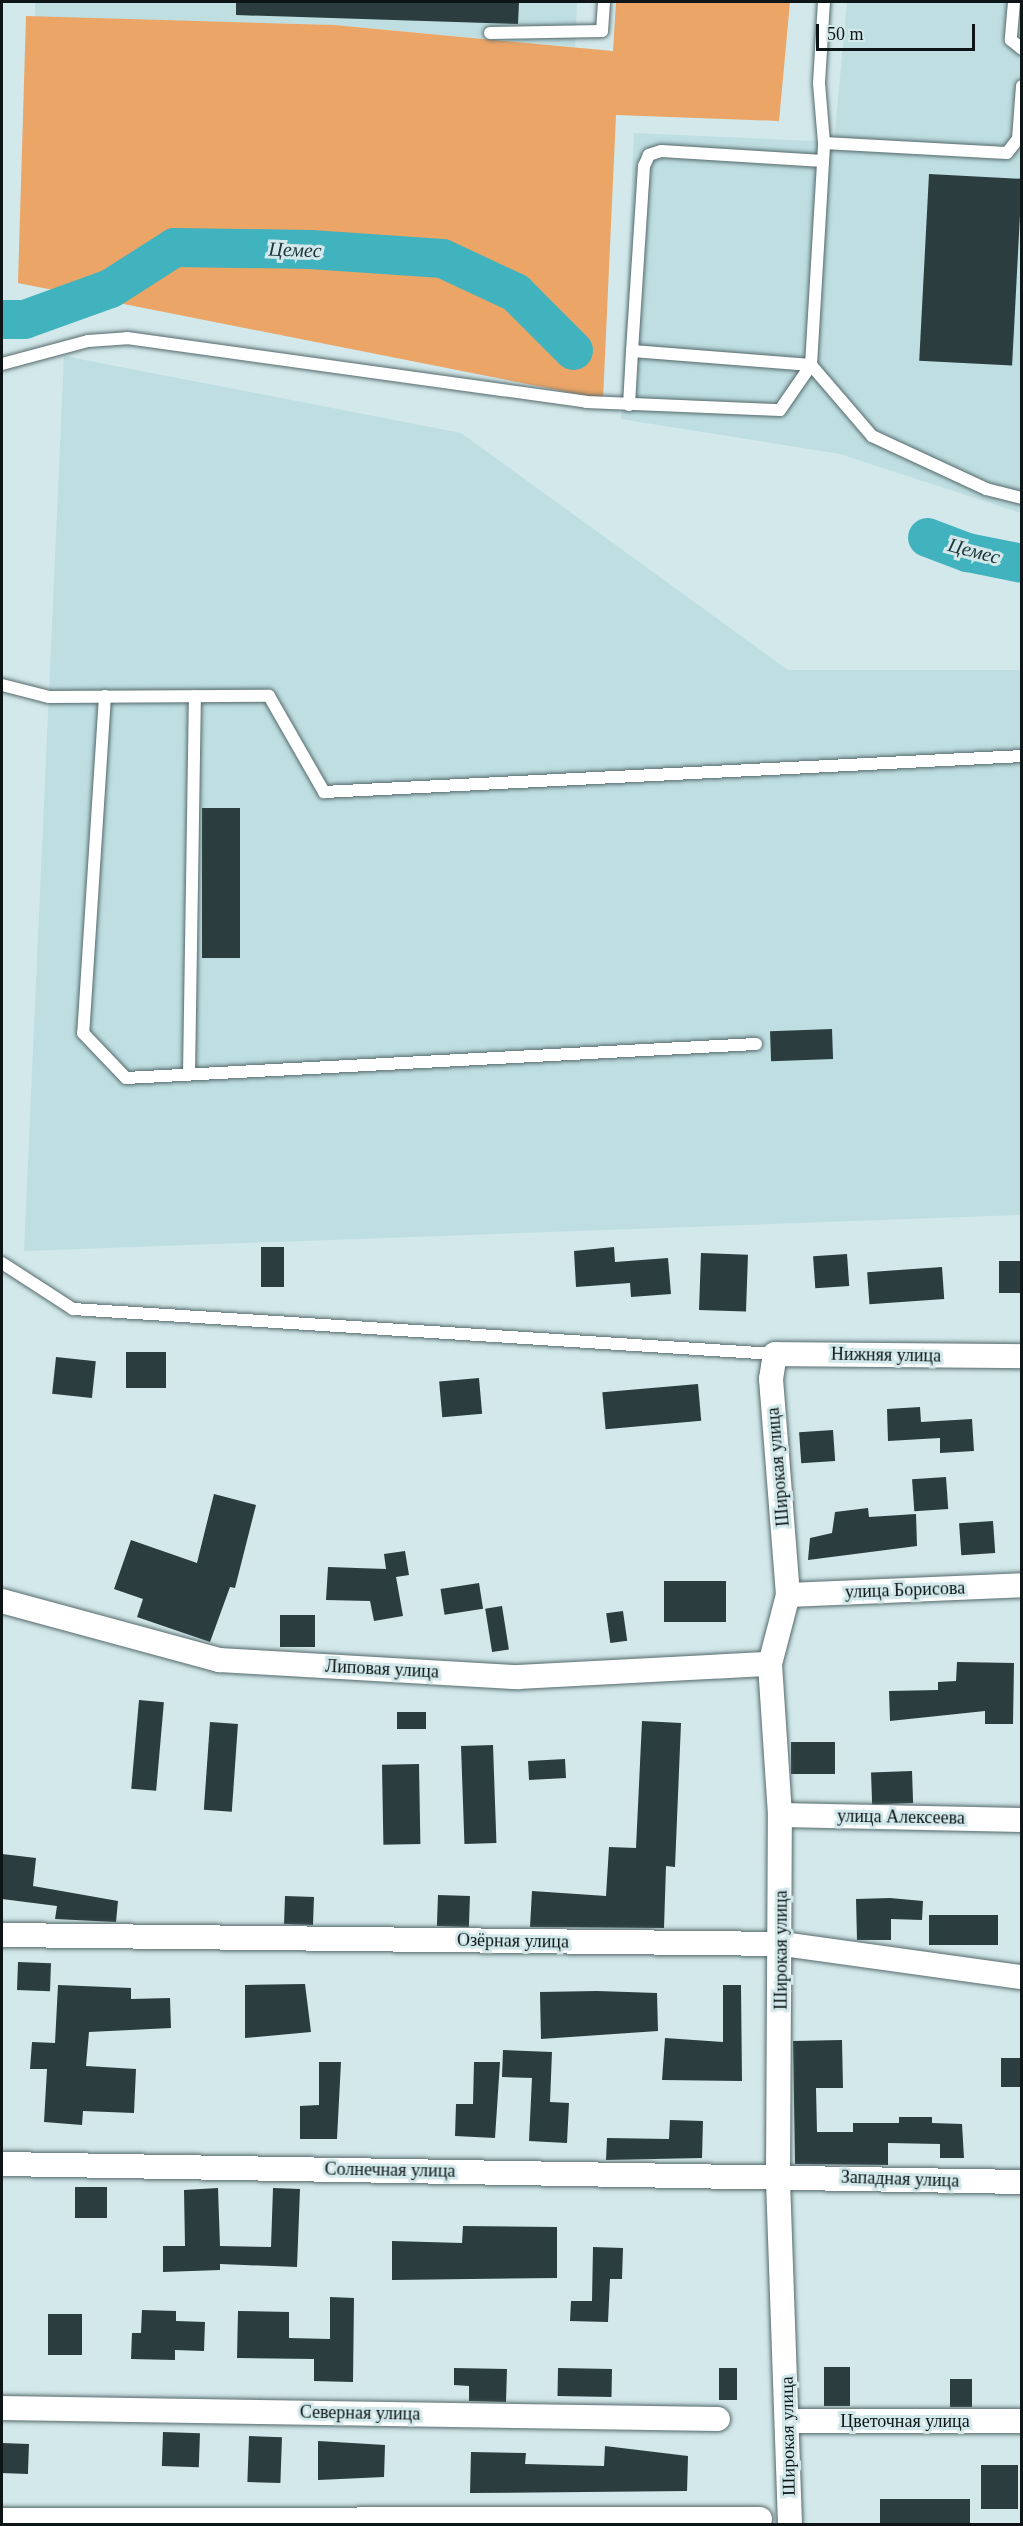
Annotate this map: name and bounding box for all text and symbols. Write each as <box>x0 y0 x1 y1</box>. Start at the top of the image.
scale bar <box>819 12 978 50</box>
text: 50 m <box>827 24 864 44</box>
water label: Цемес <box>268 237 322 263</box>
water label: Цемес <box>945 533 1003 569</box>
street label: Нижняя улица <box>831 1343 941 1367</box>
street label: Широкая улица <box>762 1407 794 1527</box>
street label: улица Борисова <box>845 1577 965 1603</box>
street label: Липовая улица <box>325 1655 439 1683</box>
street label: улица Алексеева <box>837 1805 965 1829</box>
street label: Широкая улица <box>770 1890 792 2010</box>
street label: Озёрная улица <box>457 1929 569 1953</box>
street label: Солнечная улица <box>324 2158 456 2182</box>
street label: Западная улица <box>840 2166 960 2192</box>
street label: Широкая улица <box>776 2376 800 2496</box>
street label: Северная улица <box>300 2401 420 2425</box>
street label: Цветочная улица <box>840 2410 970 2432</box>

